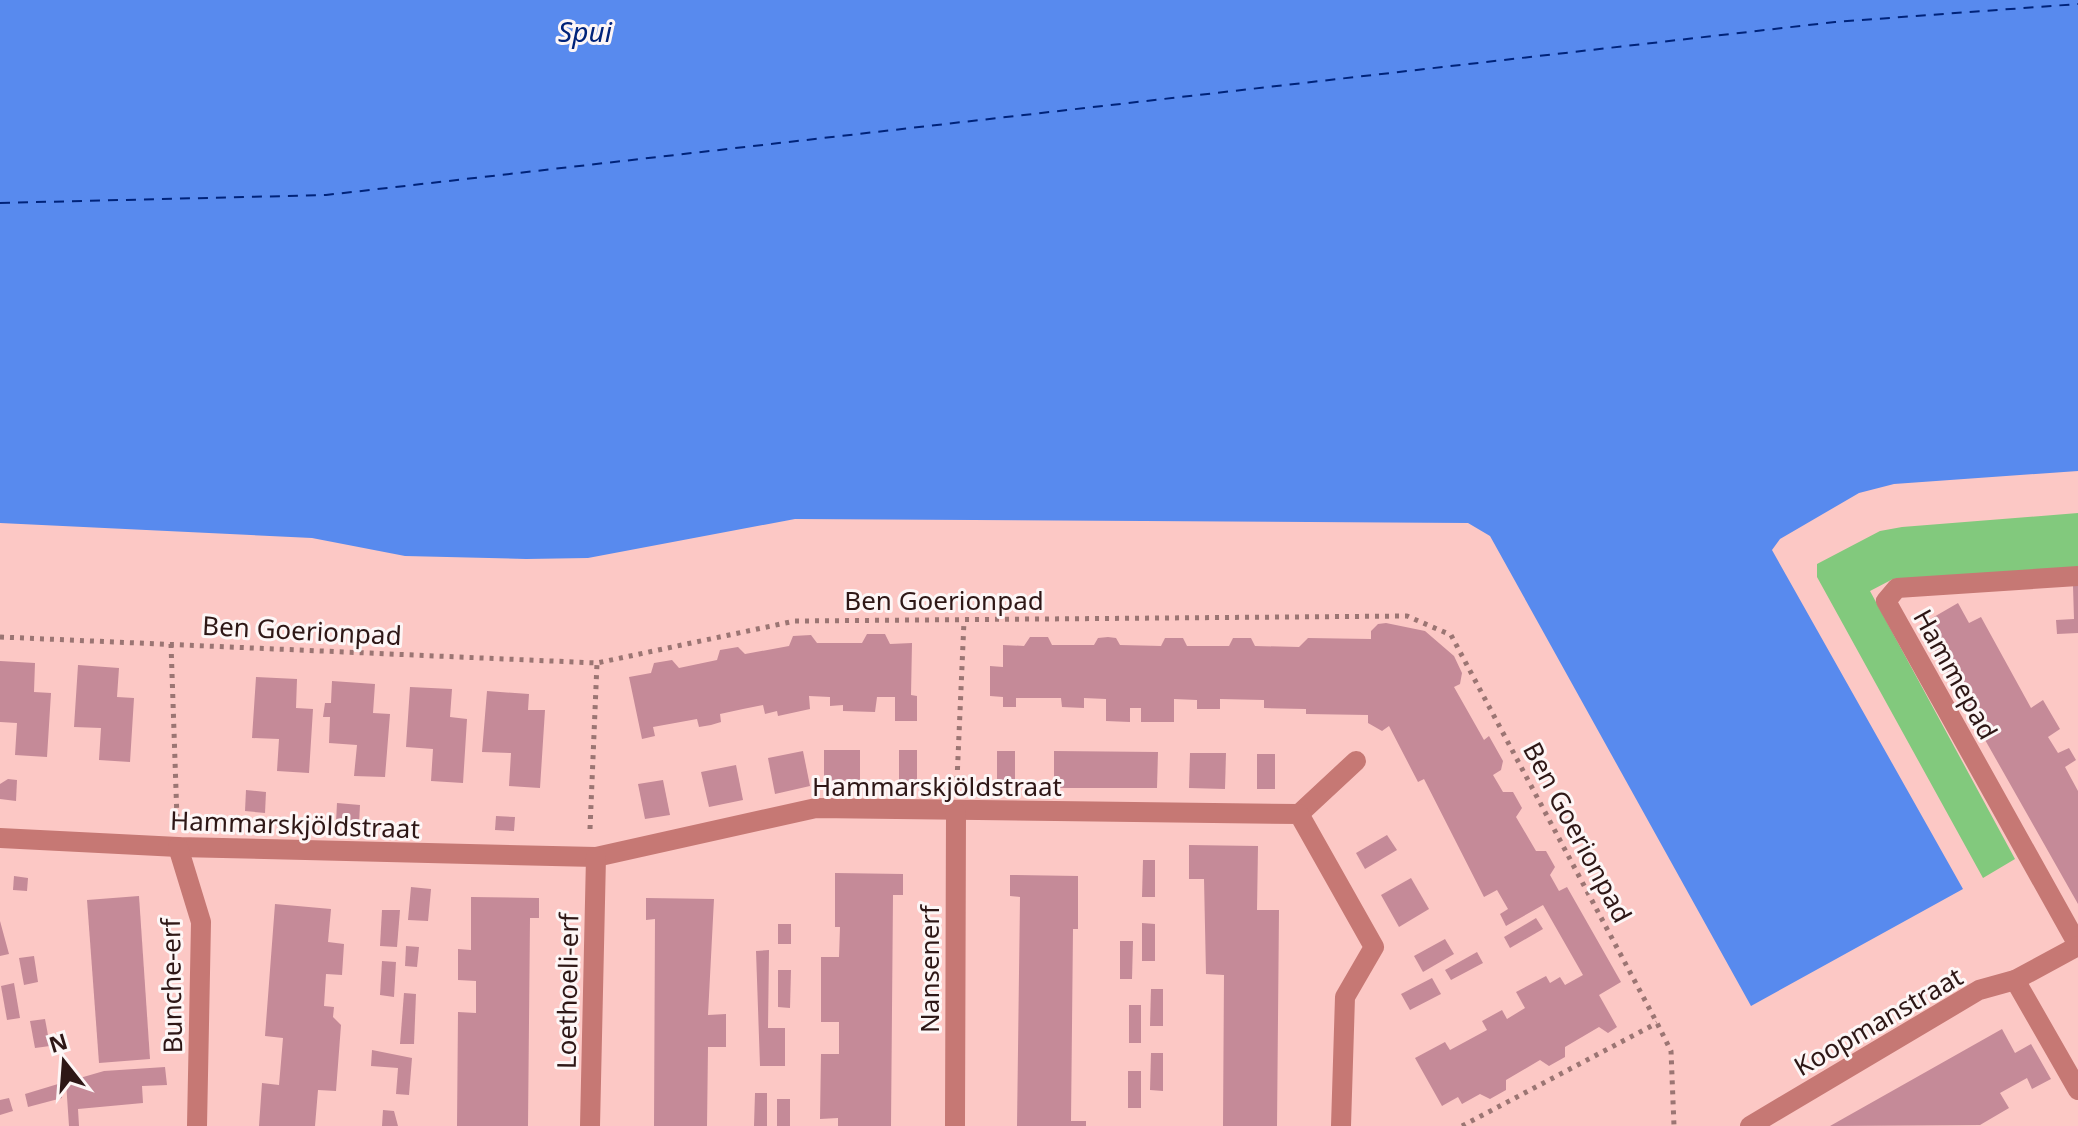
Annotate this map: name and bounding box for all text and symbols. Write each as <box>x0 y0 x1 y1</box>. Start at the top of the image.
water label: Spui <box>558 12 613 50</box>
street label: Ben Goerionpad <box>844 582 1044 618</box>
street label: Hammepad <box>1905 602 2007 746</box>
street label: Ben Goerionpad <box>201 607 403 653</box>
street label: Ben Goerionpad <box>1515 735 1641 929</box>
street label: Hammarskjöldstraat <box>812 768 1062 804</box>
street label: Hammarskjöldstraat <box>170 802 420 846</box>
street label: Nansenerf <box>911 903 947 1033</box>
street label: Loethoeli-erf <box>548 911 586 1069</box>
street label: Bunche-erf <box>152 916 190 1054</box>
street label: Koopmanstraat <box>1787 958 1969 1084</box>
north arrow <box>24 1022 104 1102</box>
text: N <box>45 1025 71 1059</box>

